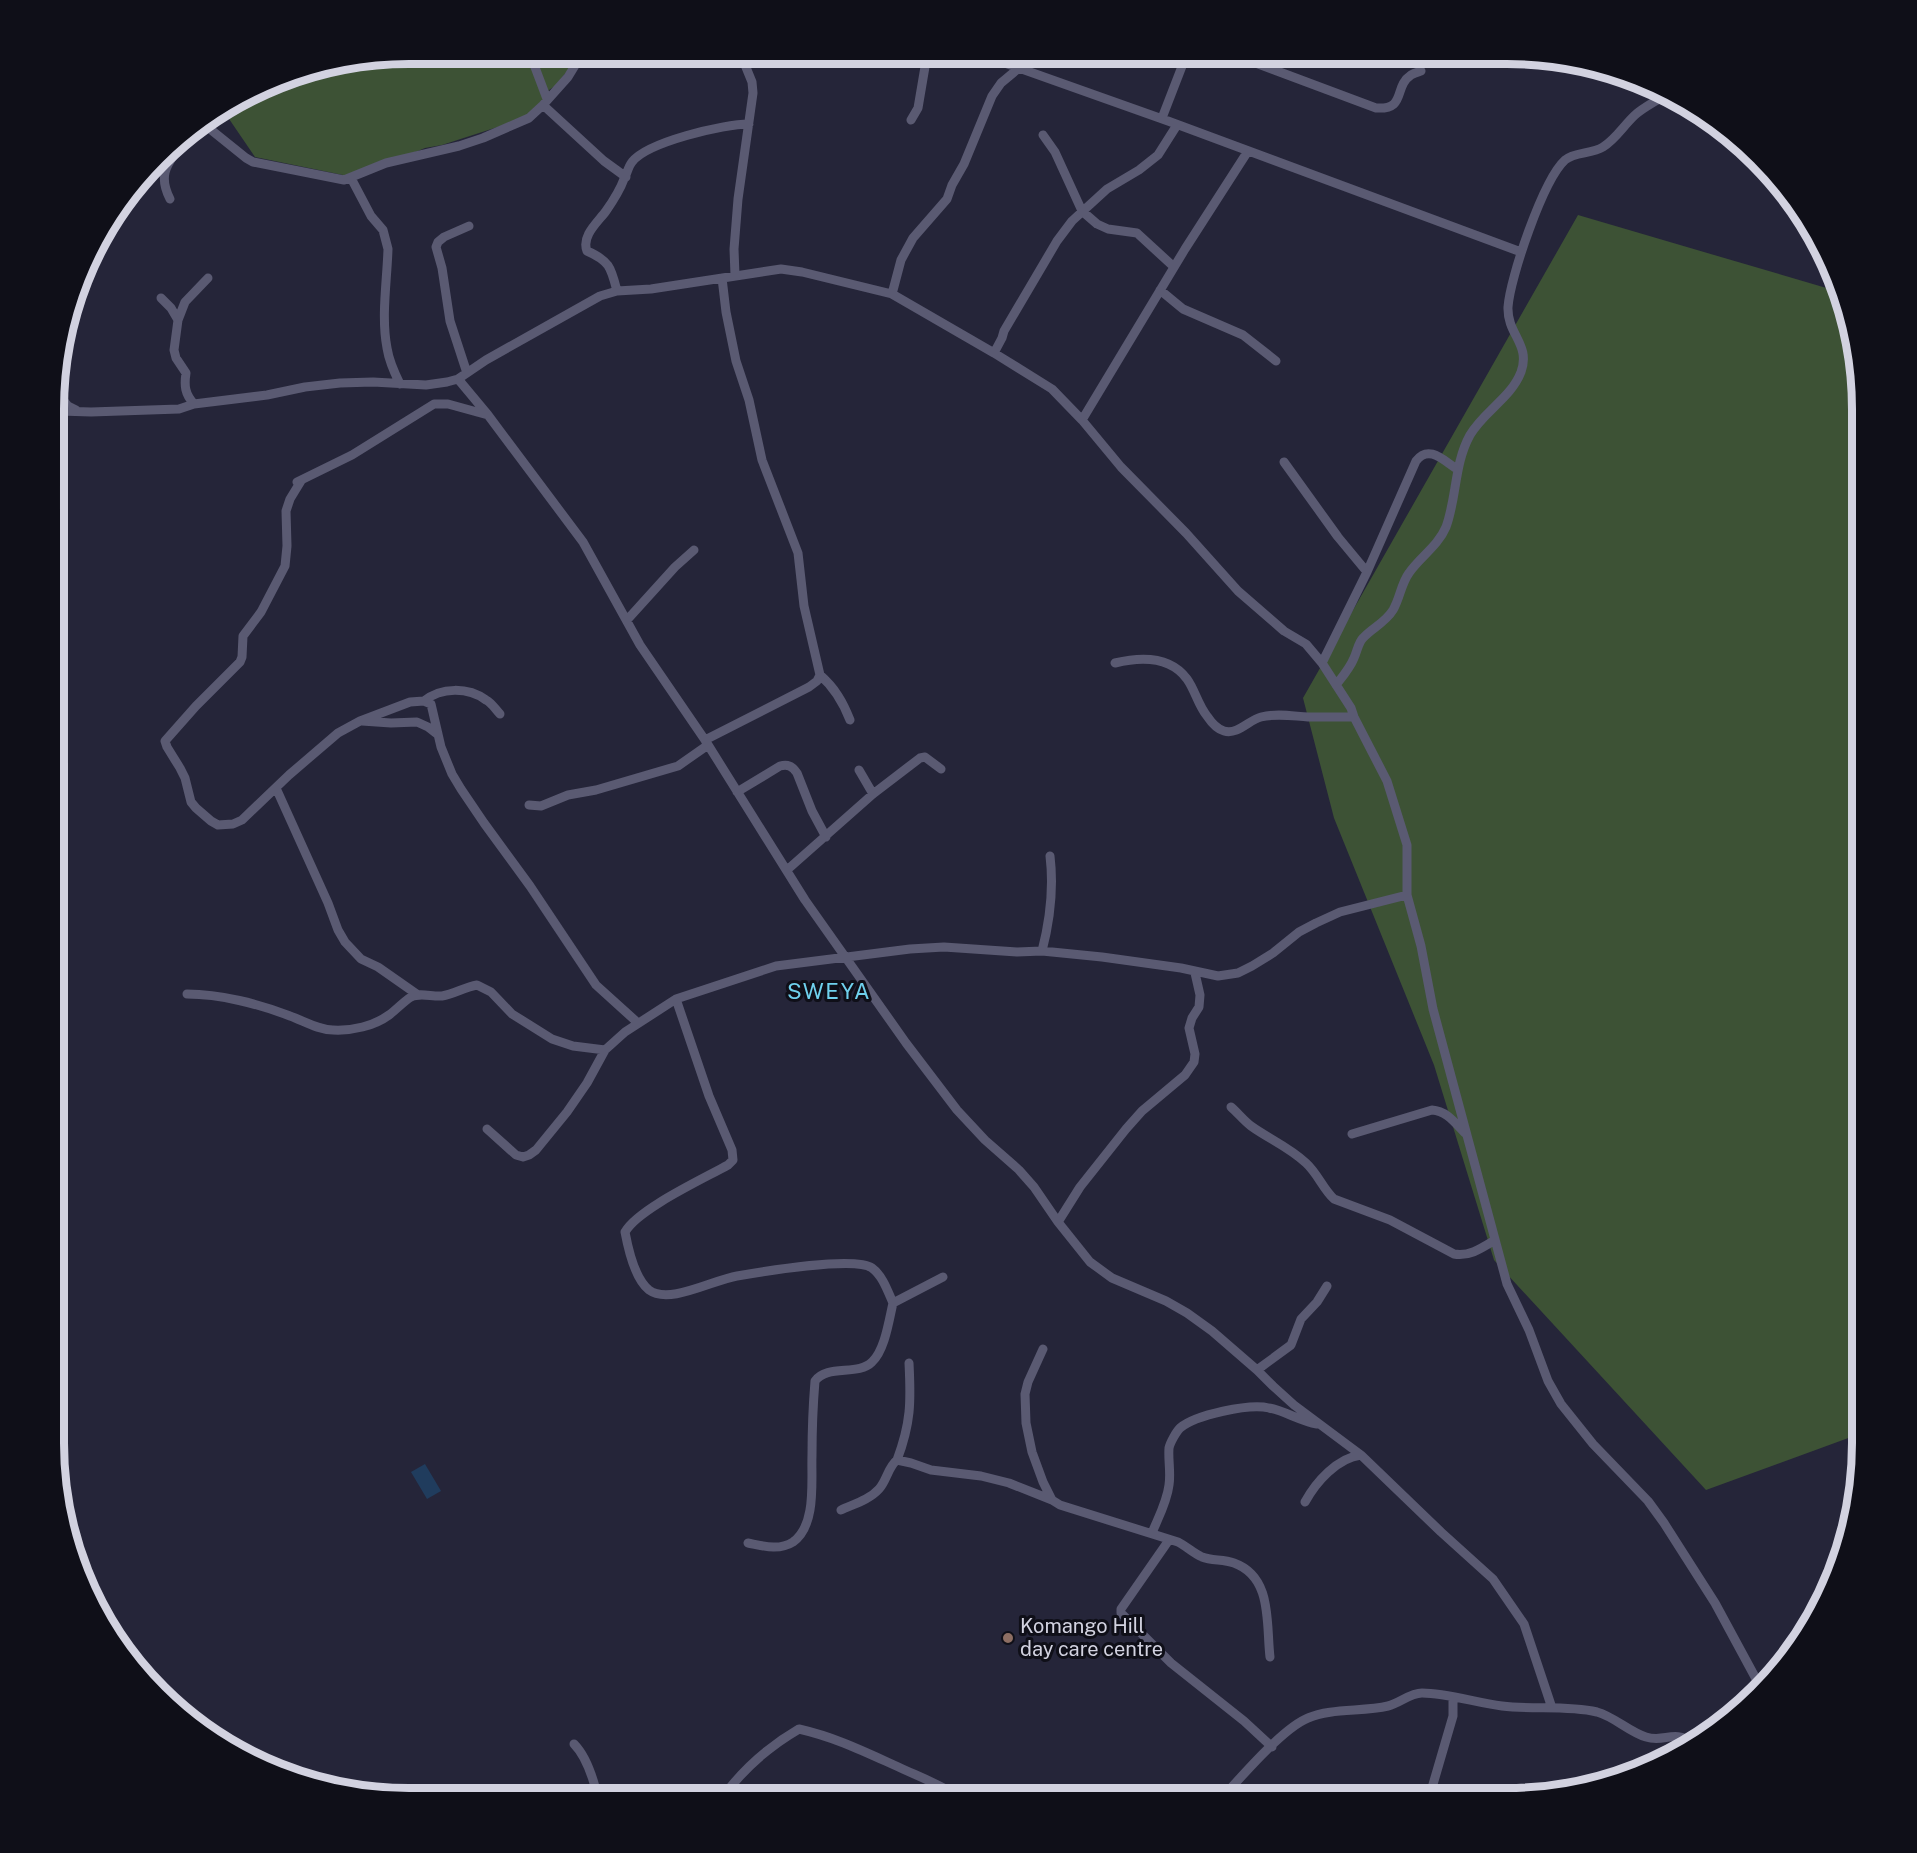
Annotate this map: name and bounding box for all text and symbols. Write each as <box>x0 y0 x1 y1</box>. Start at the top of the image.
district label: SWEYA <box>787 978 871 1004</box>
place label: Komango Hill day care centre <box>1020 1614 1163 1661</box>
marker: Komango Hill day care centre <box>1001 1631 1015 1645</box>

